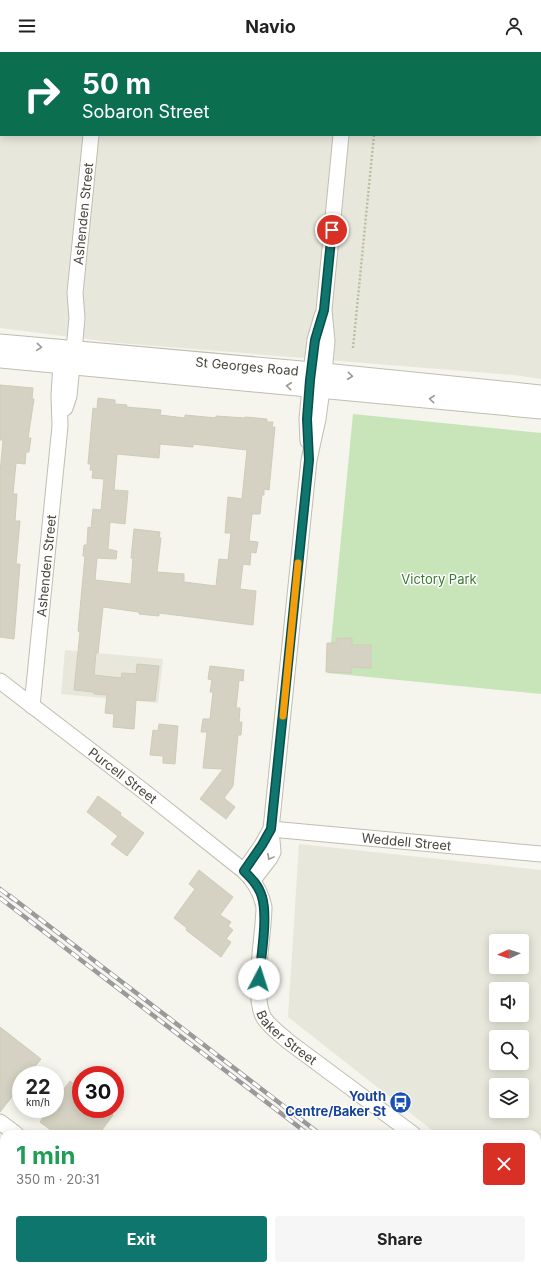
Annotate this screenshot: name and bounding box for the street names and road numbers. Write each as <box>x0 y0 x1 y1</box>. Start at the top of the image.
street label: Ashenden Street <box>70 162 96 265</box>
street label: St Georges Road <box>195 354 299 379</box>
street label: Ashenden Street <box>33 514 59 617</box>
street label: Purcell Street <box>85 744 161 807</box>
street label: Weddell Street <box>361 829 452 854</box>
street label: Baker Street <box>253 1008 320 1068</box>

